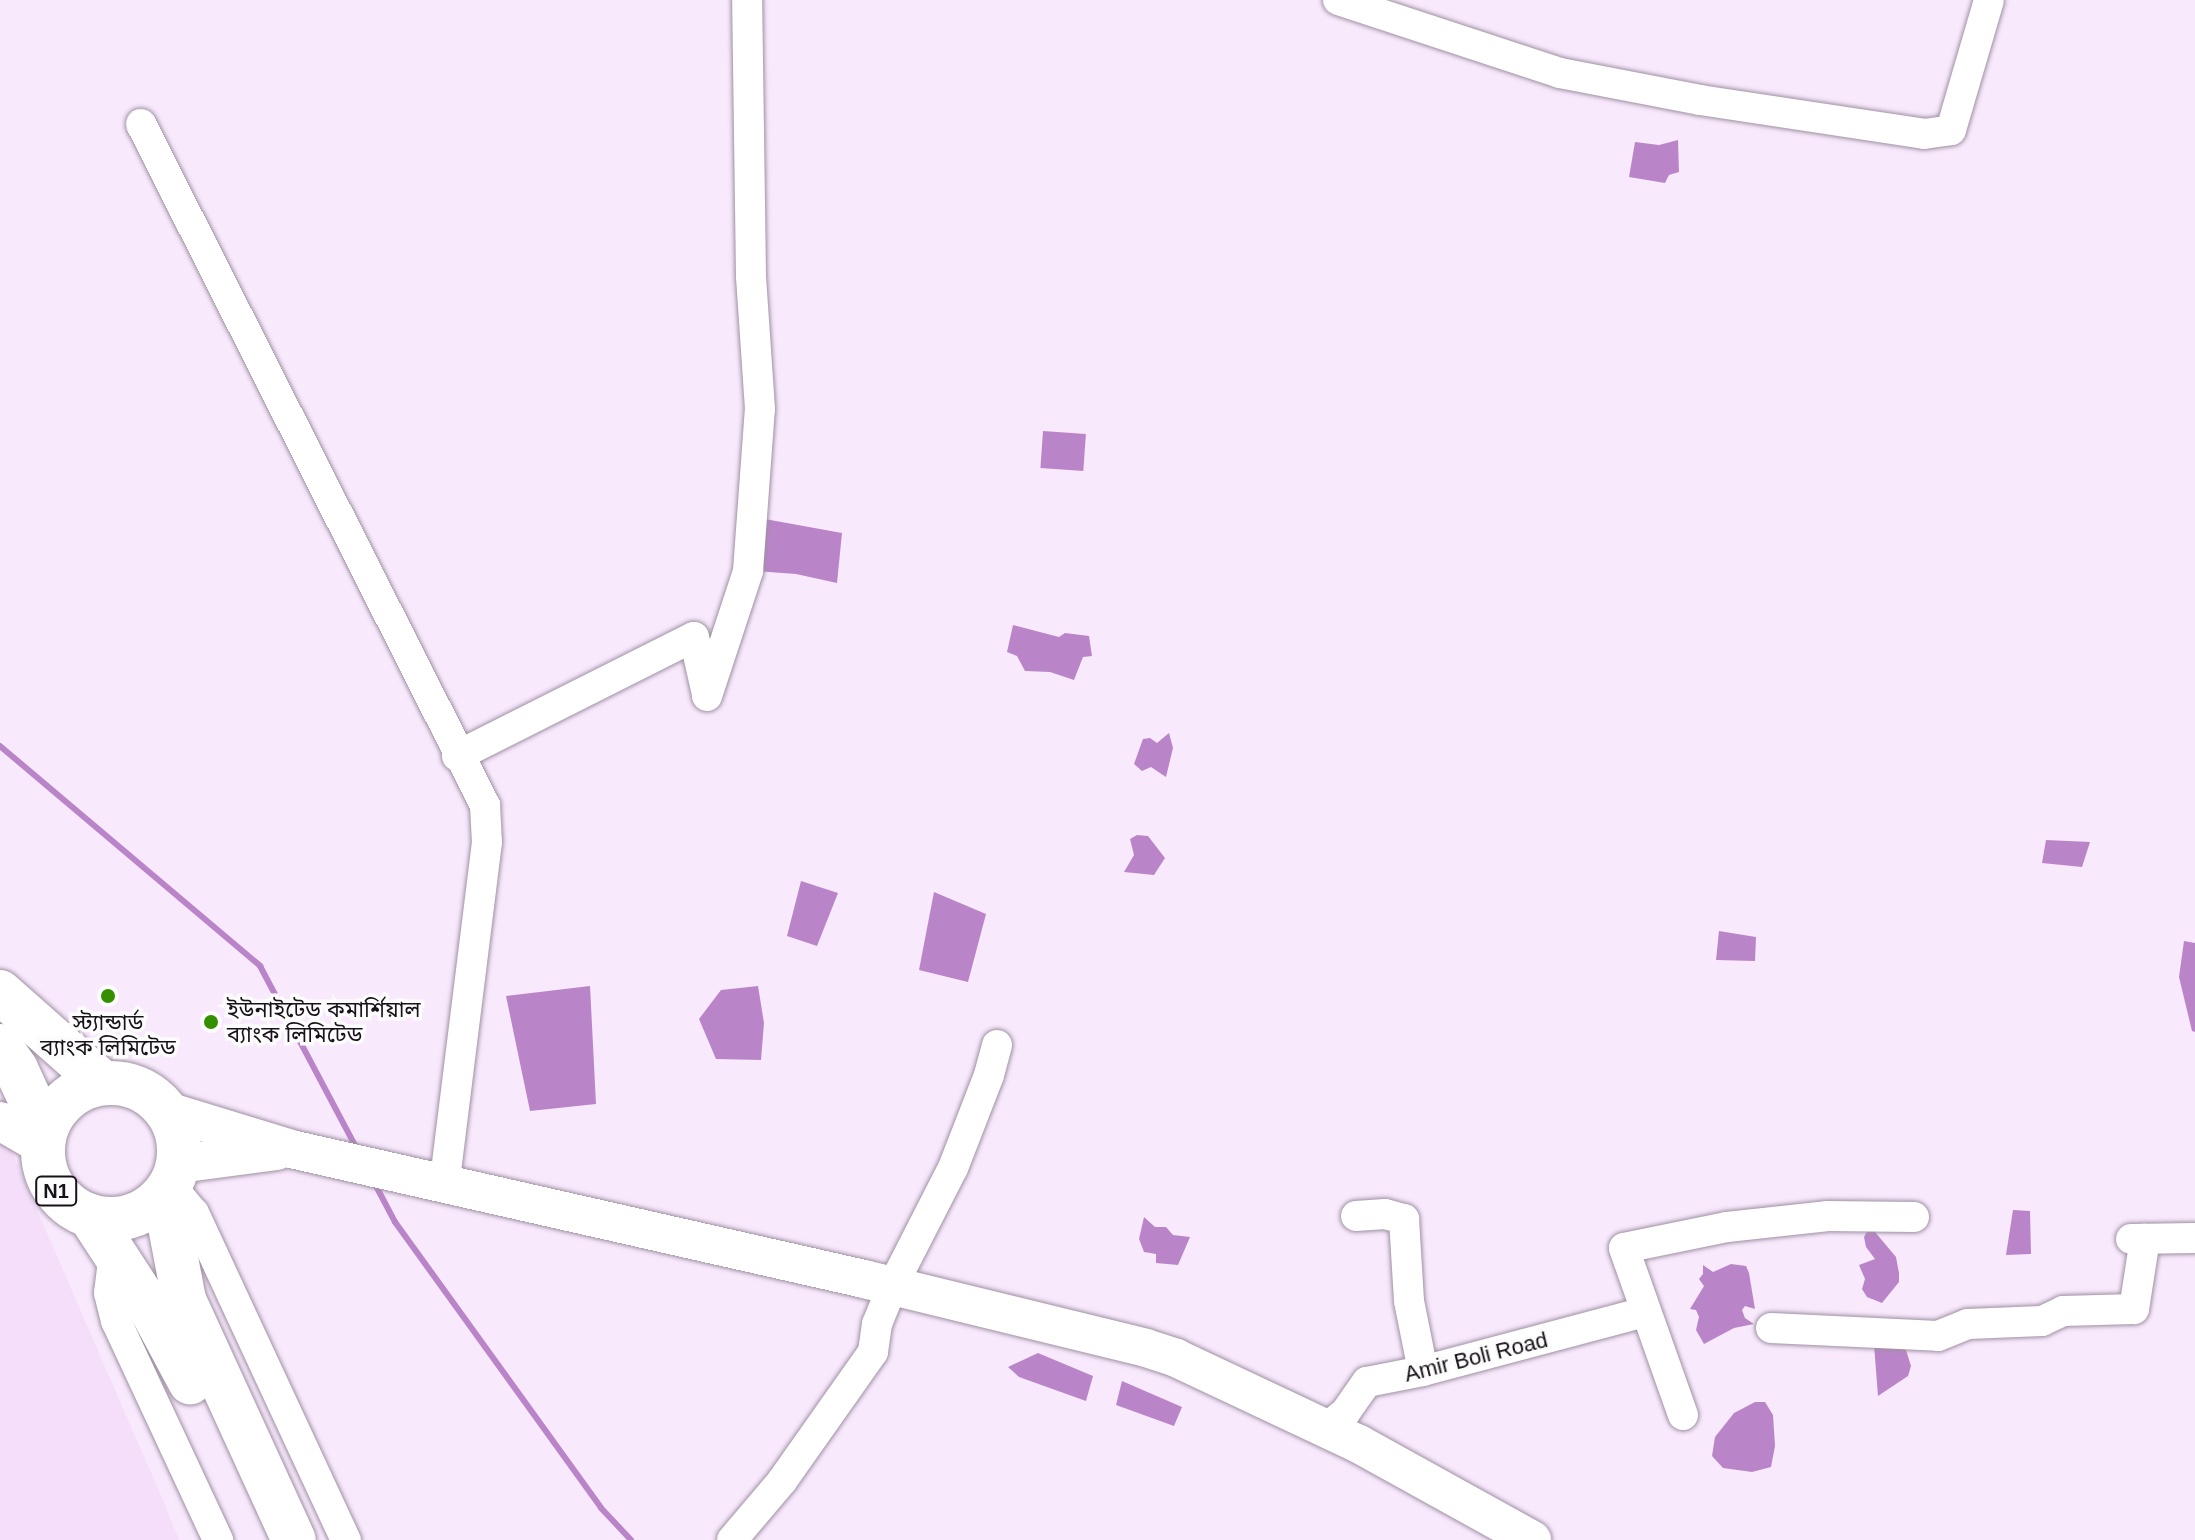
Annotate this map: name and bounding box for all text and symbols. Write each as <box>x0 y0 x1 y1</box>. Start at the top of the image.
marker: স্ট্যান্ডার্ড ব্যাংক লিমিটেড <box>99 987 117 1005</box>
place label: ইউনাইটেড কমার্শিয়াল ব্যাংক লিমিটেড <box>227 996 421 1048</box>
place label: স্ট্যান্ডার্ড ব্যাংক লিমিটেড <box>40 1009 176 1060</box>
marker: ইউনাইটেড কমার্শিয়াল ব্যাংক লিমিটেড <box>202 1013 220 1031</box>
road number: N1 <box>34 1175 78 1207</box>
street label: Amir Boli Road <box>1402 1326 1550 1388</box>

